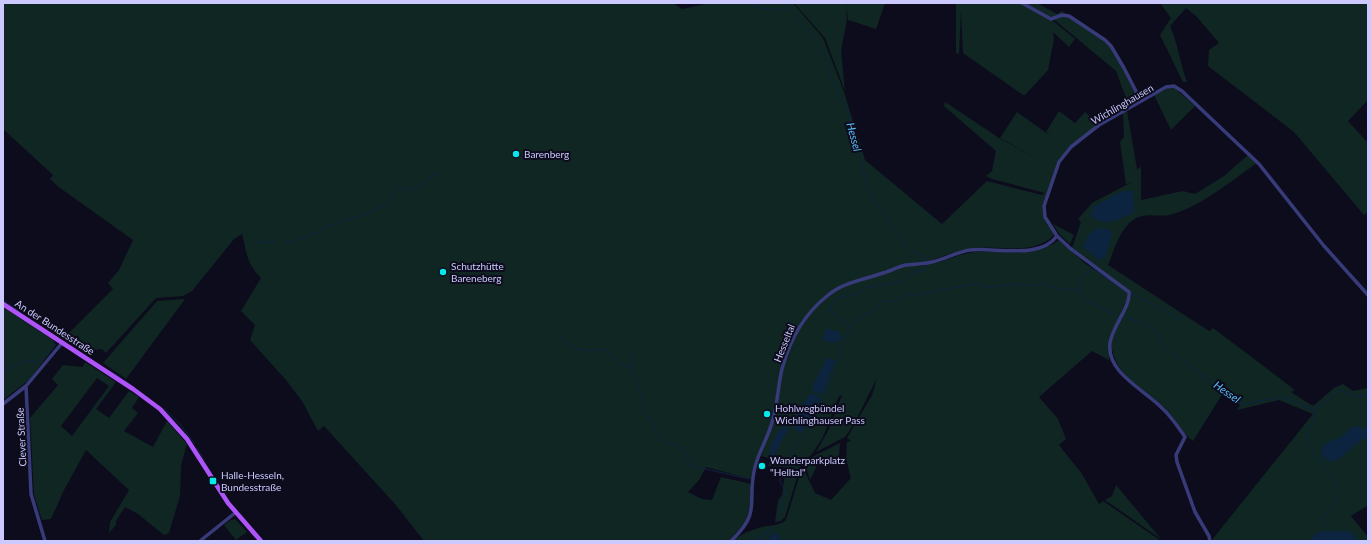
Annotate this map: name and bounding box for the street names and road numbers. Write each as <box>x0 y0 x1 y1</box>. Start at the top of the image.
street label: Wichlinghausen <box>1089 81 1155 127</box>
street label: An der Bundesstraße <box>13 297 97 357</box>
street label: Hesseltal <box>771 322 797 364</box>
street label: Clever Straße <box>13 407 29 467</box>

